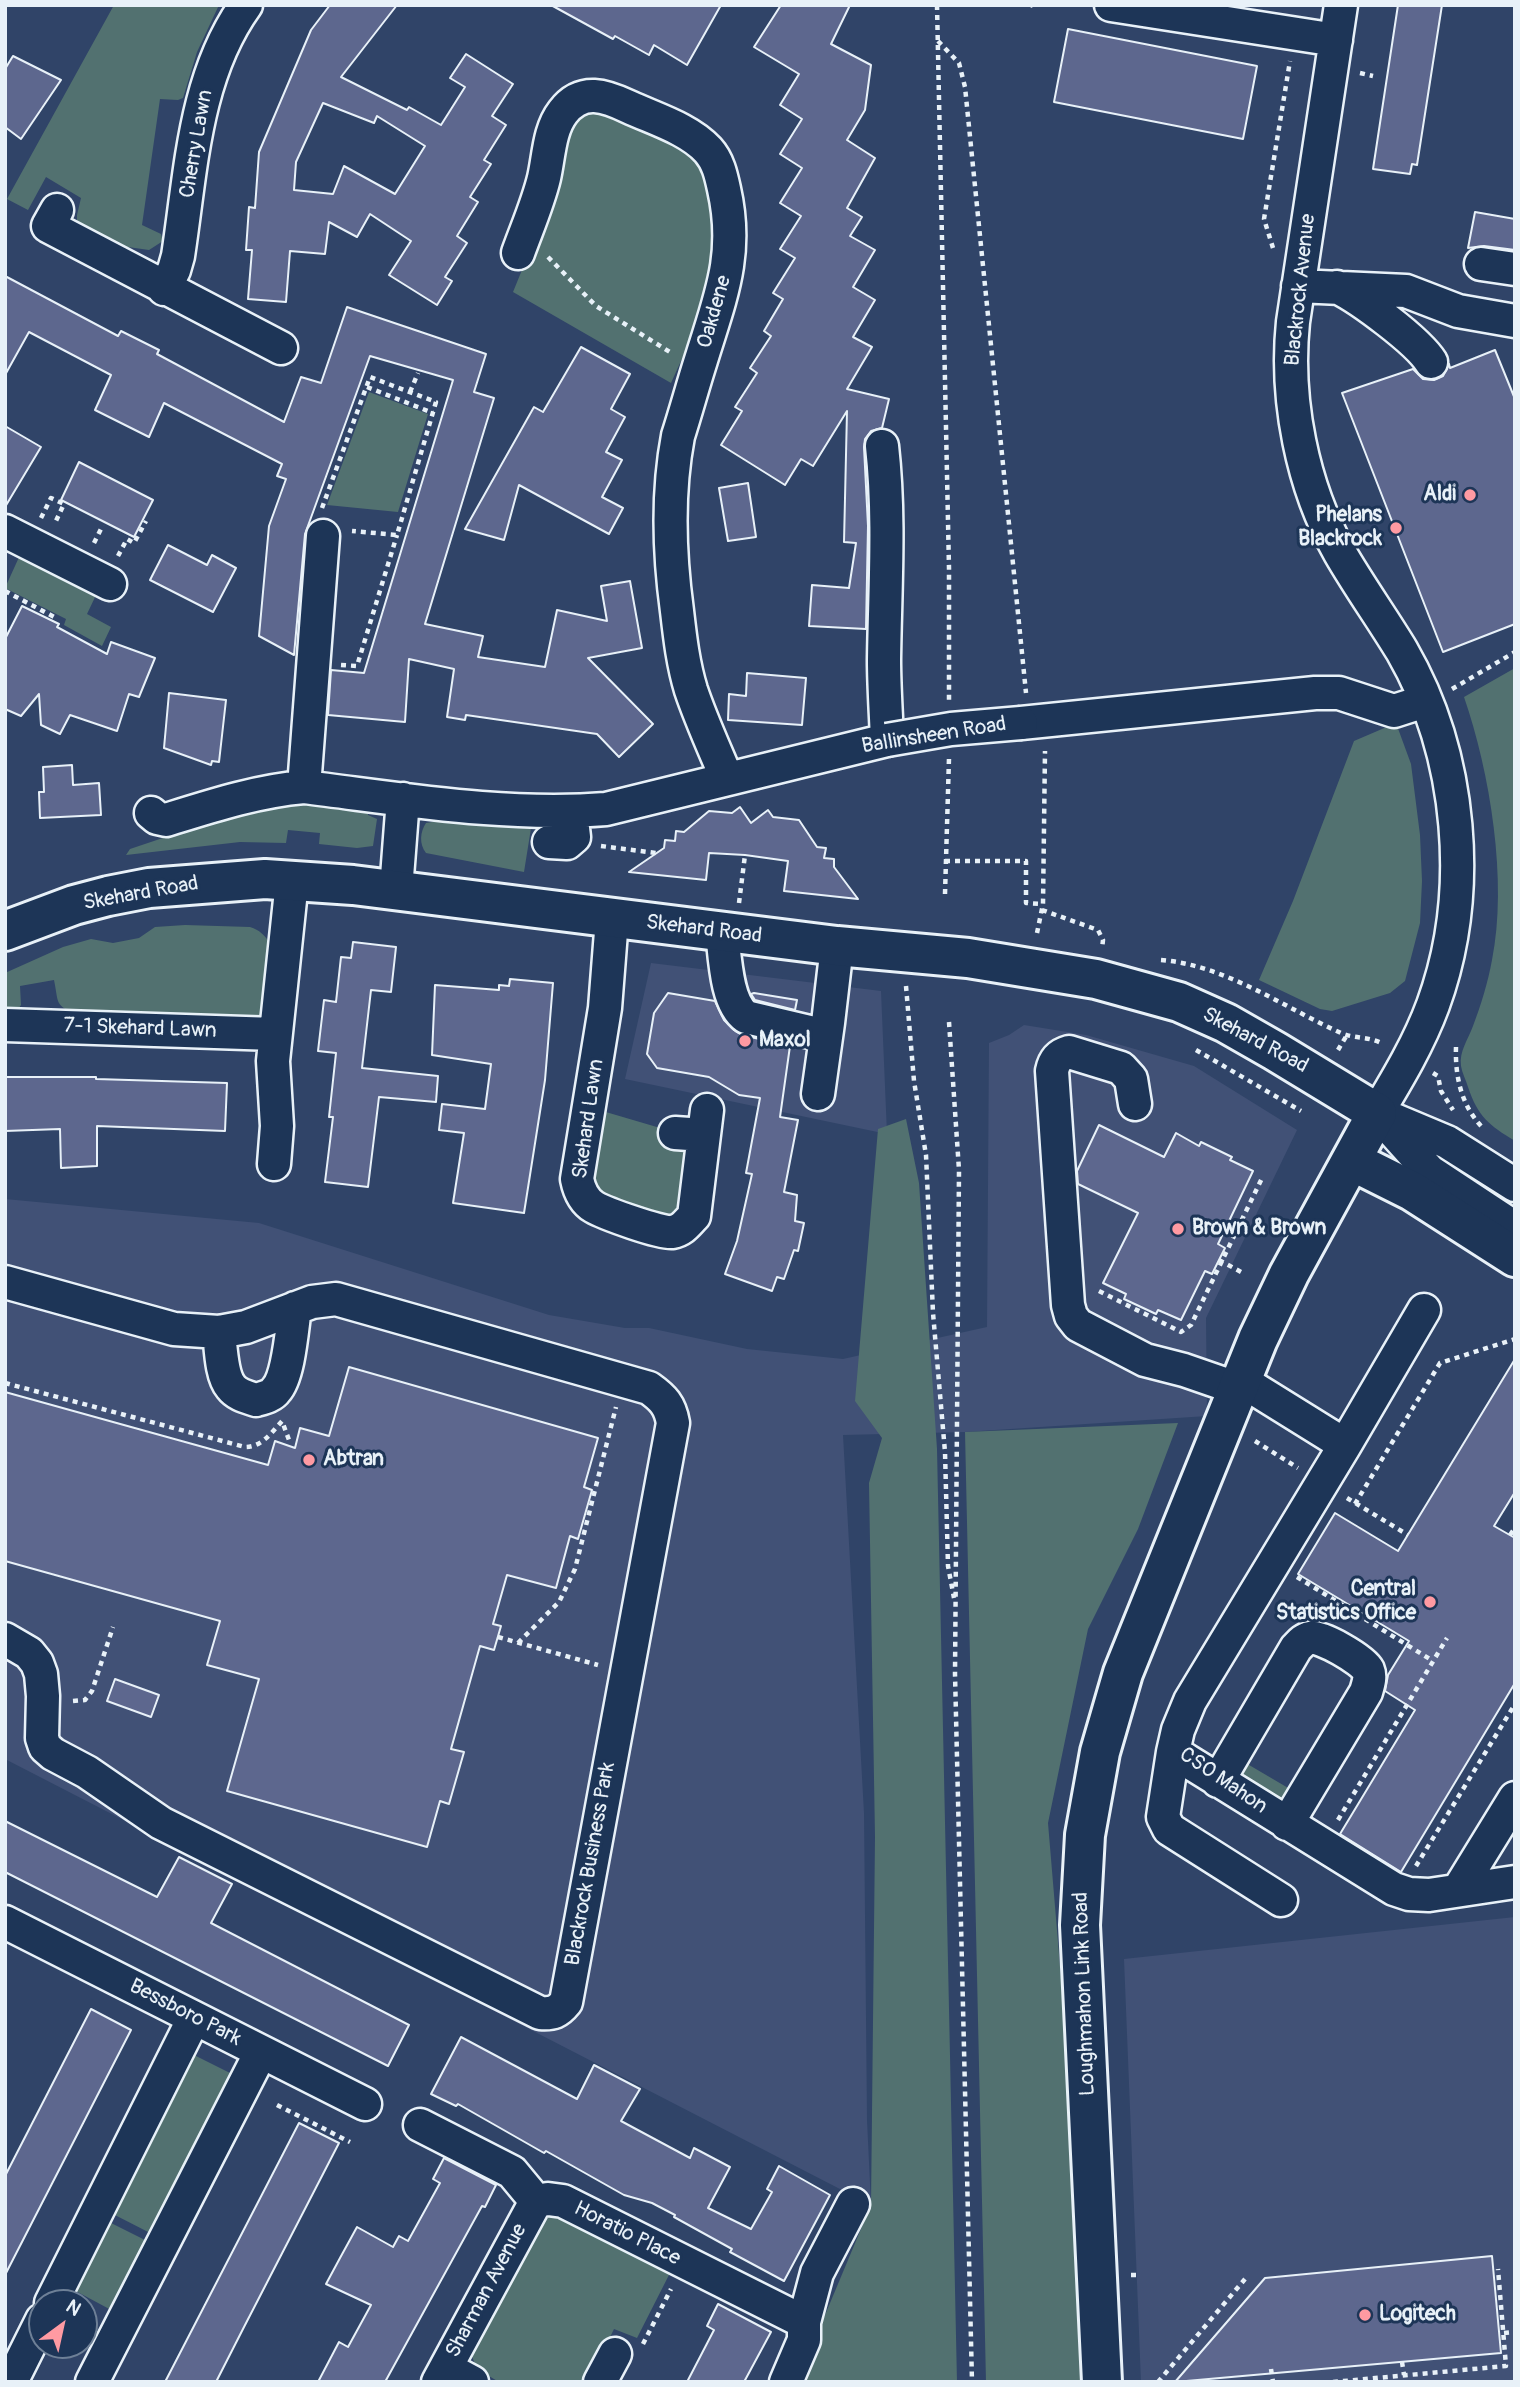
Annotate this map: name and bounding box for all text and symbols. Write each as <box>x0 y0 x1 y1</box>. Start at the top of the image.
street label: Cherry Lawn <box>175 88 219 200</box>
street label: Blackrock Avenue <box>1280 213 1322 367</box>
street label: Oakdene <box>693 273 737 351</box>
place label: Aldi <box>1423 482 1456 508</box>
marker: Aldi <box>1462 487 1478 503</box>
place label: Phelans Blackrock <box>1298 503 1382 553</box>
marker: Phelans Blackrock <box>1388 520 1404 536</box>
street label: Ballinsheen Road <box>860 712 1008 760</box>
street label: Skehard Road <box>82 871 200 917</box>
street label: Skehard Road <box>645 910 763 950</box>
street label: Skehard Road <box>1198 1003 1312 1079</box>
street label: 7-1 Skehard Lawn <box>63 1014 217 1044</box>
place label: Maxol <box>759 1028 811 1054</box>
marker: Maxol <box>737 1033 753 1049</box>
street label: Skehard Lawn <box>568 1058 610 1180</box>
place label: Brown & Brown <box>1192 1216 1326 1242</box>
marker: Brown & Brown <box>1170 1221 1186 1237</box>
place label: Abtran <box>323 1447 384 1473</box>
marker: Abtran <box>301 1452 317 1468</box>
place label: Central Statistics Office <box>1276 1577 1416 1627</box>
marker: Central Statistics Office <box>1422 1594 1438 1610</box>
street label: CSO Mahon <box>1174 1742 1272 1820</box>
street label: Blackrock Business Park <box>561 1760 621 1968</box>
street label: Loughmahon Link Road <box>1069 1892 1101 2096</box>
street label: Bessboro Park <box>125 1974 245 2052</box>
street label: Horatio Place <box>569 2196 685 2272</box>
street label: Sharman Avenue <box>441 2220 533 2362</box>
north arrow <box>28 2289 98 2359</box>
text: N <box>61 2294 85 2322</box>
place label: Logitech <box>1379 2302 1456 2328</box>
marker: Logitech <box>1357 2307 1373 2323</box>

